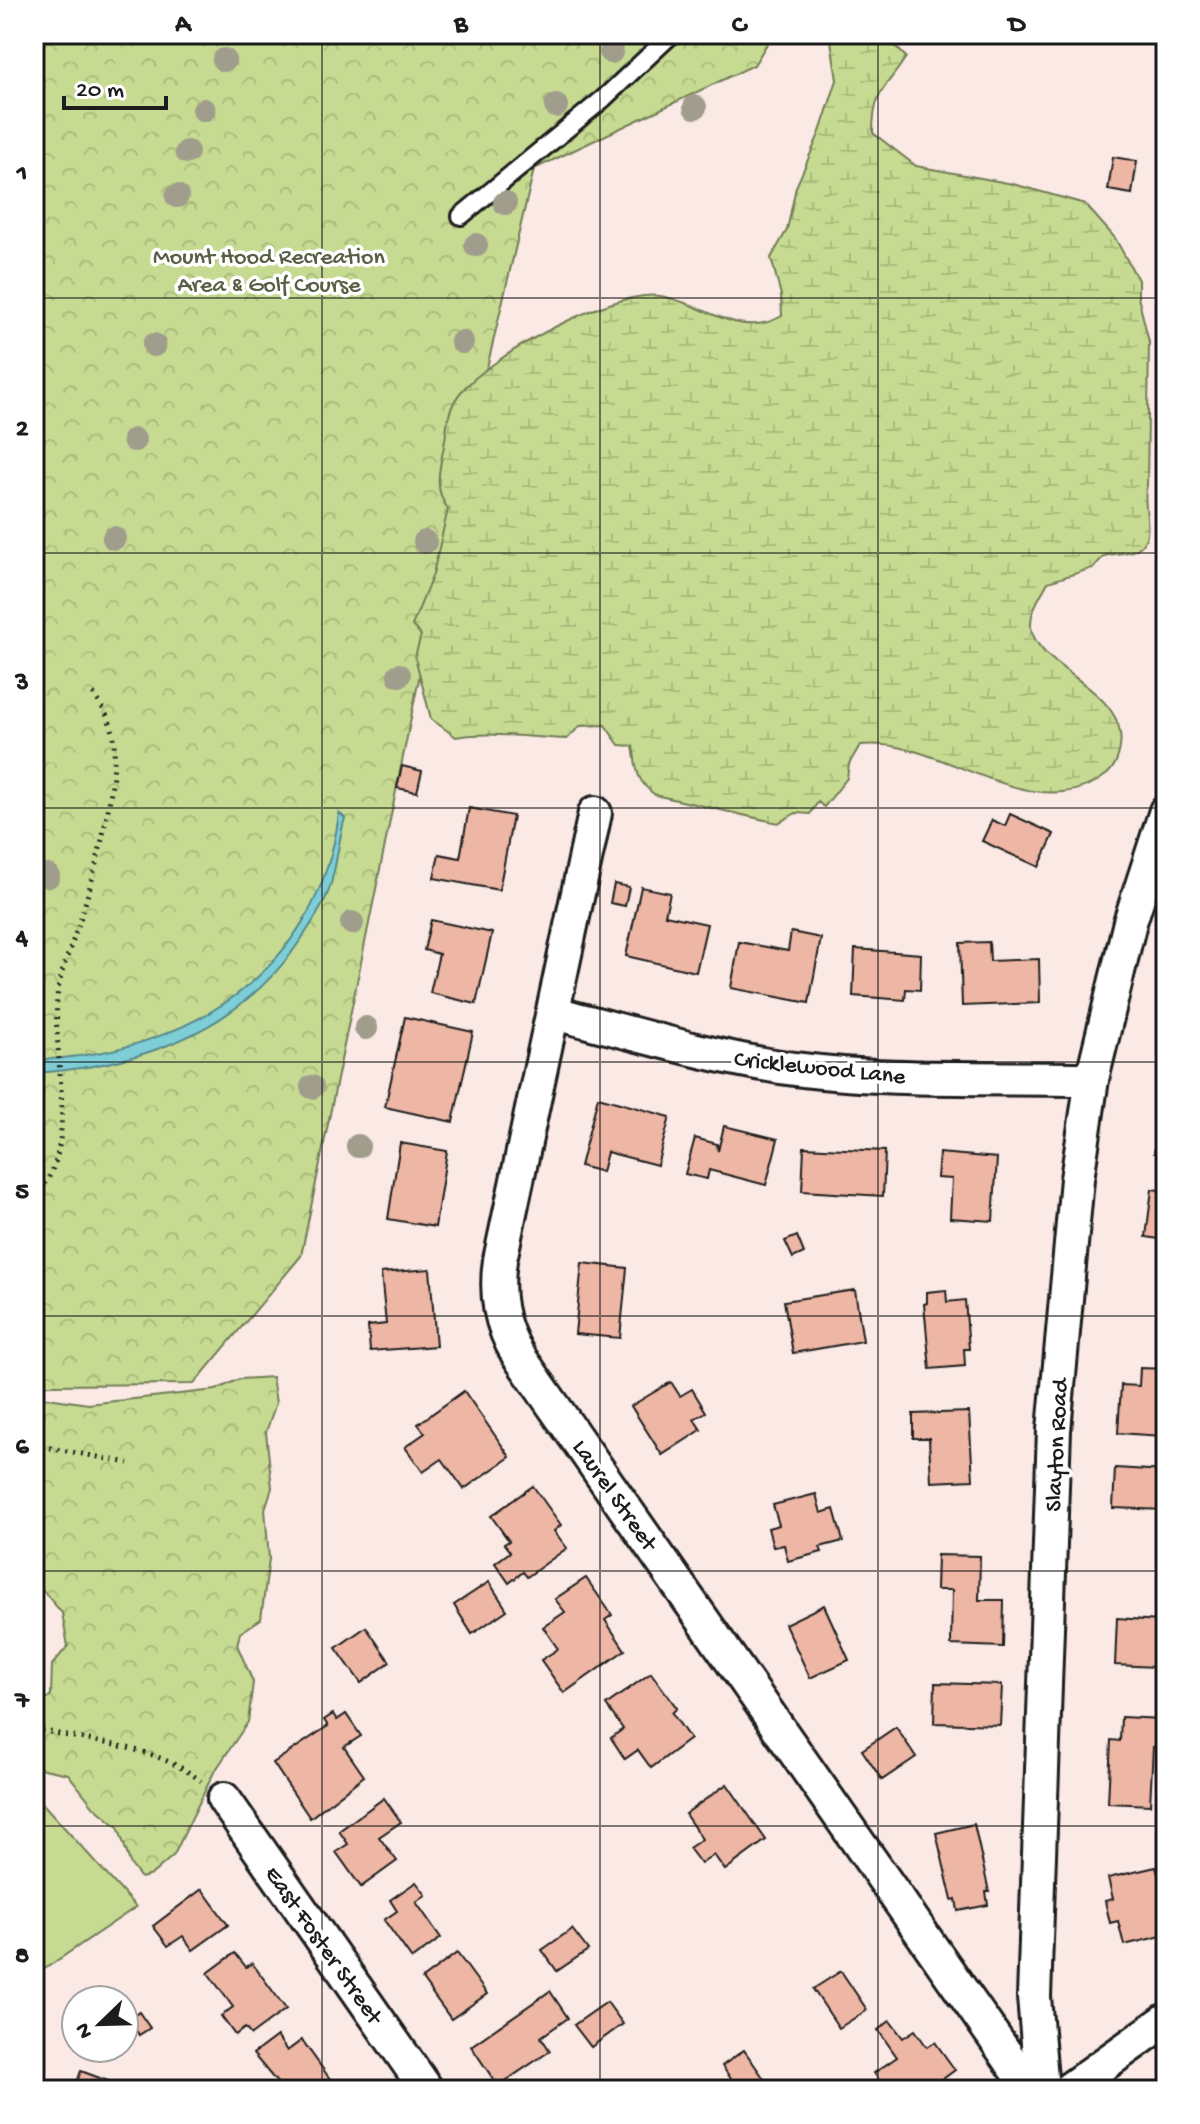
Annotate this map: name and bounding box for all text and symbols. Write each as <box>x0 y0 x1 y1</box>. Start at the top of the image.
text: A <box>174 11 192 42</box>
text: B <box>453 11 469 42</box>
text: C <box>732 11 749 42</box>
text: D <box>1007 11 1027 42</box>
scale bar <box>64 60 166 110</box>
text: 20 m <box>76 77 124 106</box>
text: 1 <box>16 160 27 191</box>
park label: Mount Hood Recreation Area & Golf Course <box>153 244 385 301</box>
text: 2 <box>16 415 29 446</box>
text: 3 <box>14 669 29 700</box>
text: 4 <box>15 924 29 955</box>
street label: Cricklewood Lane <box>732 1046 907 1093</box>
text: 5 <box>15 1178 29 1209</box>
street label: Slayton Road <box>1041 1376 1077 1513</box>
text: 6 <box>15 1433 29 1464</box>
street label: Laurel Street <box>564 1435 663 1559</box>
text: 7 <box>13 1687 30 1718</box>
street label: East Foster Street <box>257 1861 389 2033</box>
text: 8 <box>15 1942 29 1973</box>
north arrow <box>60 1984 140 2064</box>
text: N <box>70 2019 100 2042</box>

